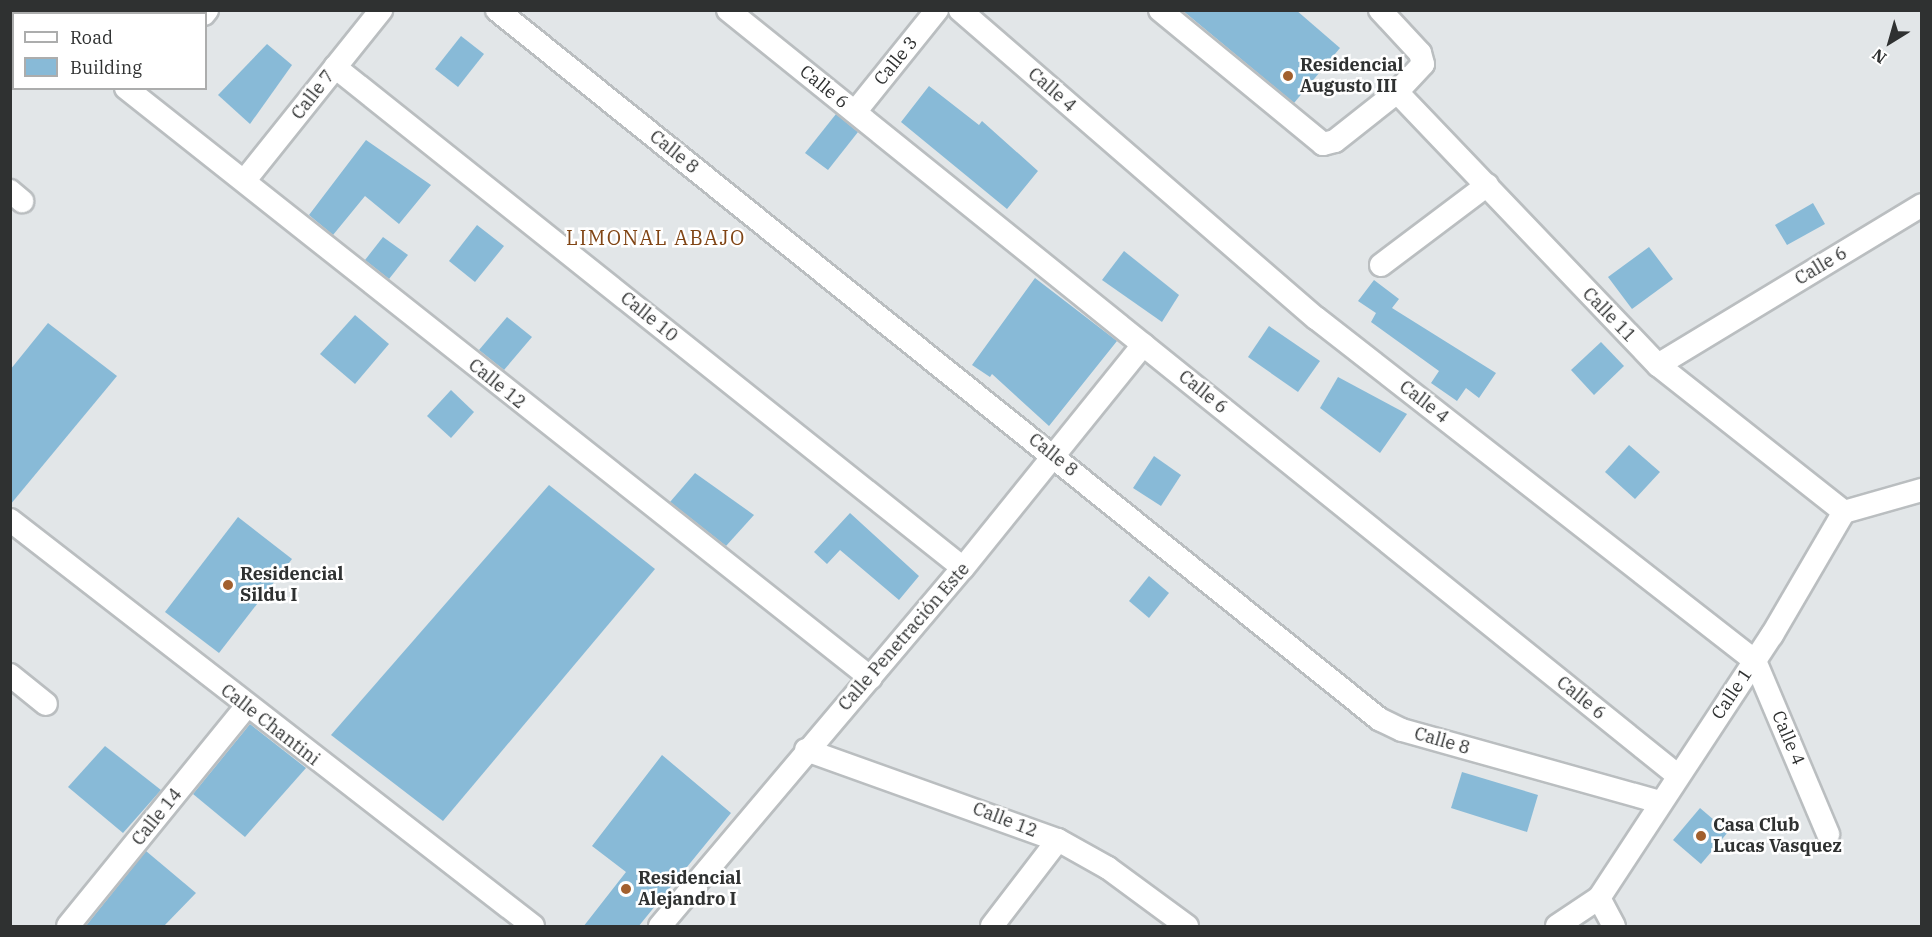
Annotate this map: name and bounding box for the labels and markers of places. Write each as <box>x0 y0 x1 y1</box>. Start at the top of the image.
place label: Residencial Augusto III <box>1300 55 1403 98</box>
marker: Residencial Augusto III <box>1281 69 1295 83</box>
place label: Residencial Sildu I <box>240 564 343 606</box>
marker: Residencial Sildu I <box>221 578 235 592</box>
place label: Casa Club Lucas Vasquez <box>1713 815 1842 858</box>
marker: Casa Club Lucas Vasquez <box>1694 829 1708 843</box>
place label: Residencial Alejandro I <box>638 868 741 910</box>
marker: Residencial Alejandro I <box>619 882 633 896</box>

